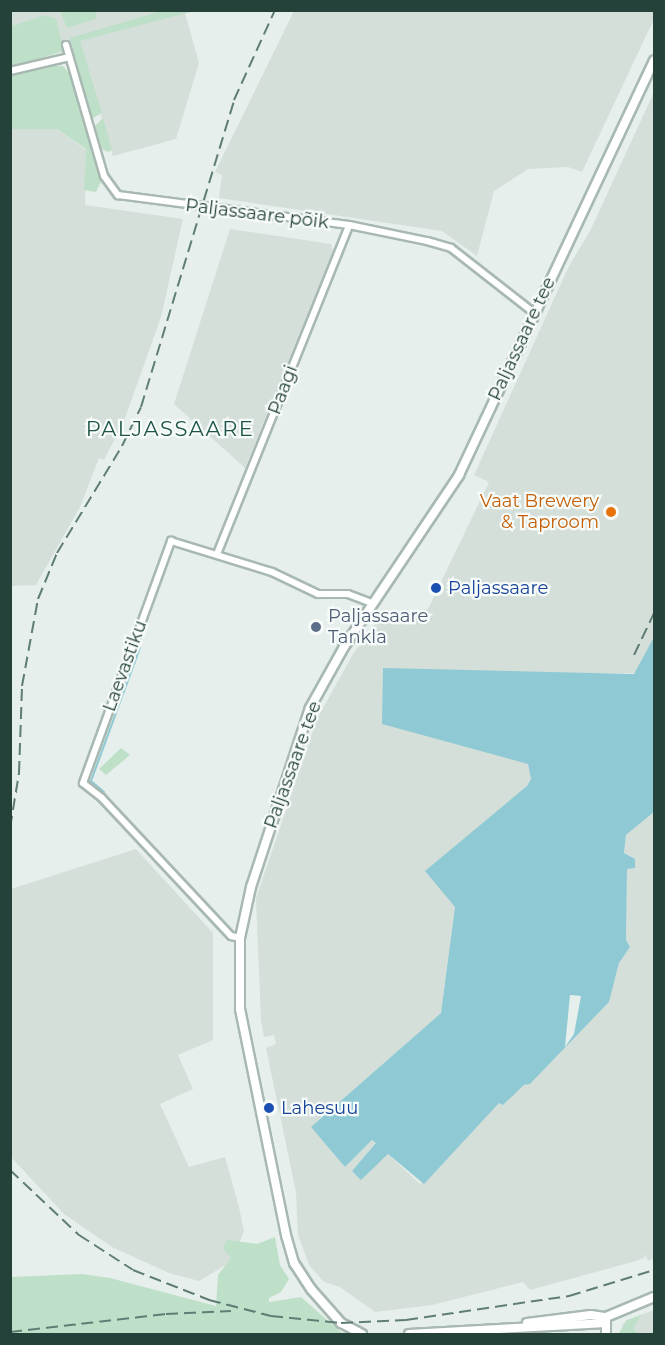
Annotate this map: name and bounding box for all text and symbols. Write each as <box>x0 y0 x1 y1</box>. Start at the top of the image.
street label: Paljassaare põik <box>184 194 330 234</box>
street label: Paljassaare tee <box>484 274 560 404</box>
street label: Paagi <box>264 362 302 418</box>
district label: PALJASSAARE <box>86 416 254 442</box>
place label: Vaat Brewery & Taproom <box>480 491 599 534</box>
marker: Vaat Brewery & Taproom <box>604 505 618 519</box>
place label: Paljassaare <box>448 577 548 599</box>
marker: Paljassaare <box>429 581 443 595</box>
place label: Paljassaare Tankla <box>328 606 428 648</box>
street label: Laevastiku <box>99 617 151 715</box>
marker: Paljassaare Tankla <box>309 620 323 634</box>
street label: Paljassaare tee <box>260 698 326 832</box>
place label: Lahesuu <box>281 1097 358 1119</box>
marker: Lahesuu <box>262 1101 276 1115</box>

